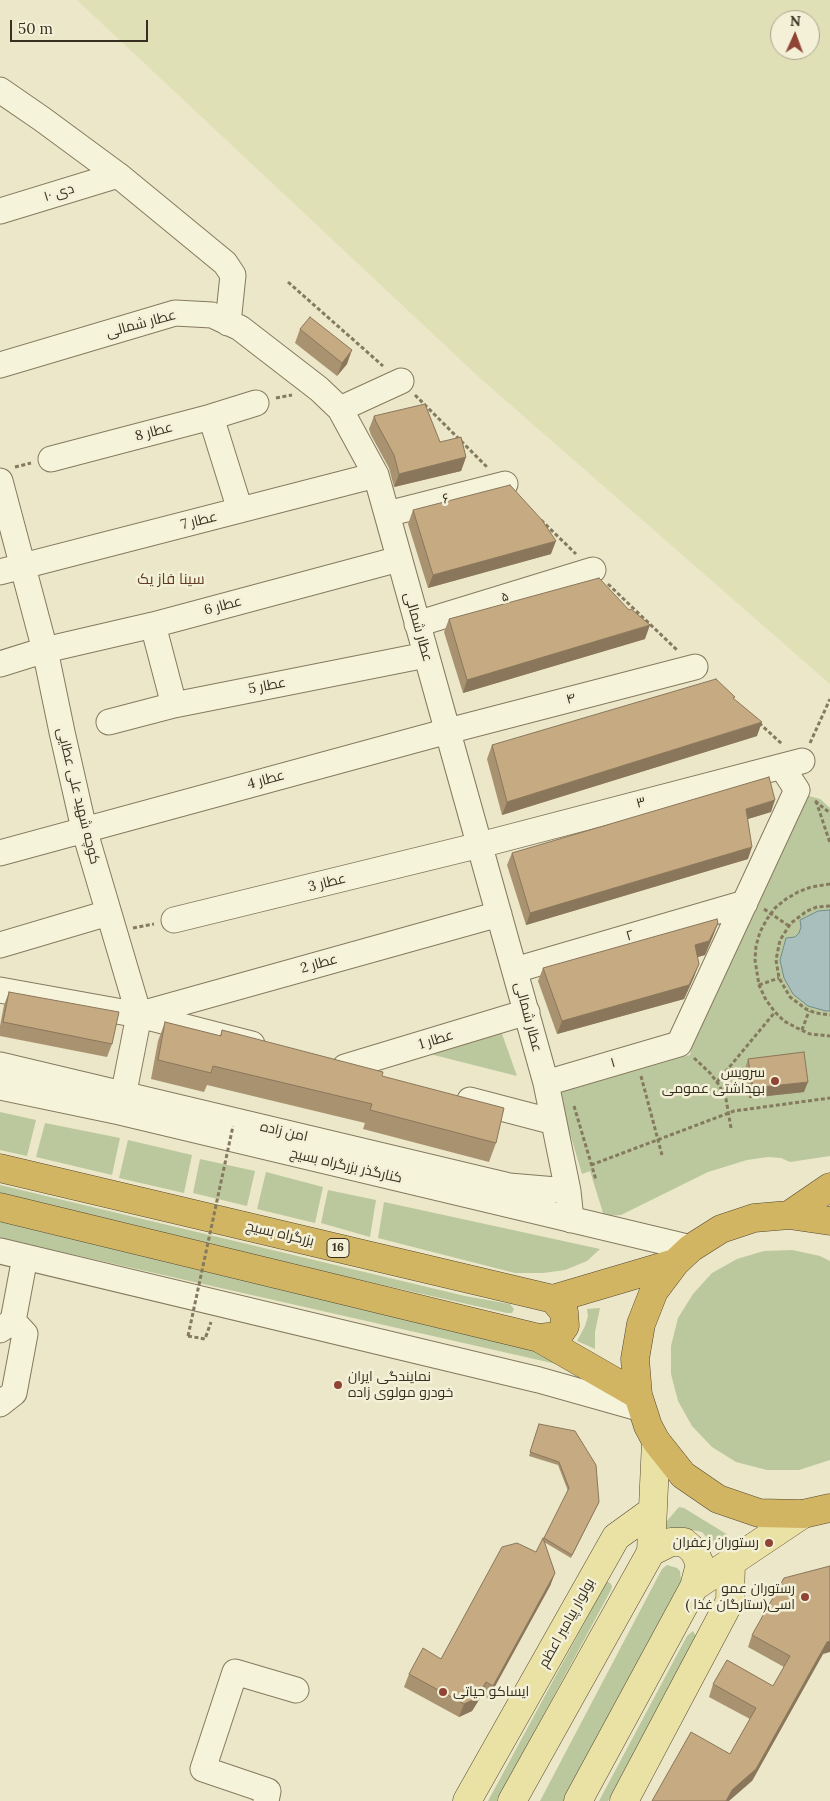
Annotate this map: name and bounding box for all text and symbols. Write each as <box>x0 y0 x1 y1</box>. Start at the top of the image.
scale bar <box>12 10 150 42</box>
north arrow <box>770 10 820 60</box>
text: N <box>790 12 801 30</box>
text: 50 m <box>18 19 53 38</box>
street label: دی ۱۰ <box>42 180 76 206</box>
street label: عطار شمالی <box>104 307 178 341</box>
street label: عطار 8 <box>133 419 175 445</box>
street label: ۶ <box>441 490 451 508</box>
street label: عطار 7 <box>179 508 219 534</box>
district label: سینا فاز یک <box>137 571 205 589</box>
street label: ۵ <box>499 588 511 606</box>
street label: عطار شمالی <box>400 590 436 664</box>
street label: عطار 6 <box>202 593 244 619</box>
street label: عطار 5 <box>247 674 287 698</box>
street label: ۴ <box>564 690 578 708</box>
street label: کوچه شهید علی عطایی <box>53 726 103 866</box>
street label: عطار 4 <box>246 767 286 793</box>
street label: ۳ <box>634 794 648 812</box>
street label: عطار 3 <box>307 870 347 896</box>
street label: ۲ <box>624 927 636 945</box>
street label: عطار 2 <box>299 951 339 977</box>
street label: عطار شمالی <box>511 980 545 1054</box>
street label: عطار 1 <box>417 1027 455 1053</box>
street label: ۱ <box>609 1054 617 1072</box>
place label: سرویس بهداشتی عمومی <box>662 1065 765 1098</box>
marker: سرویس بهداشتی عمومی <box>769 1075 781 1087</box>
street label: امن زاده <box>258 1118 310 1146</box>
street label: کنارگذر بزرگراه بسیج <box>288 1145 404 1187</box>
street label: بزرگراه بسیج <box>244 1218 316 1250</box>
road number: 16 <box>327 1238 349 1258</box>
place label: نمایندگی ایران خودرو مولوی زاده <box>348 1369 453 1401</box>
marker: نمایندگی ایران خودرو مولوی زاده <box>332 1379 344 1391</box>
place label: رستوران زعفران <box>673 1535 759 1551</box>
marker: رستوران زعفران <box>763 1537 775 1549</box>
street label: بولوار پیامبر اعظم <box>536 1575 598 1671</box>
place label: رستوران عمو اسی(ستارگان غذا ) <box>685 1581 795 1614</box>
marker: رستوران عمو اسی(ستارگان غذا ) <box>799 1591 811 1603</box>
place label: ایساکو حیاتی <box>453 1684 529 1700</box>
marker: ایساکو حیاتی <box>437 1686 449 1698</box>

